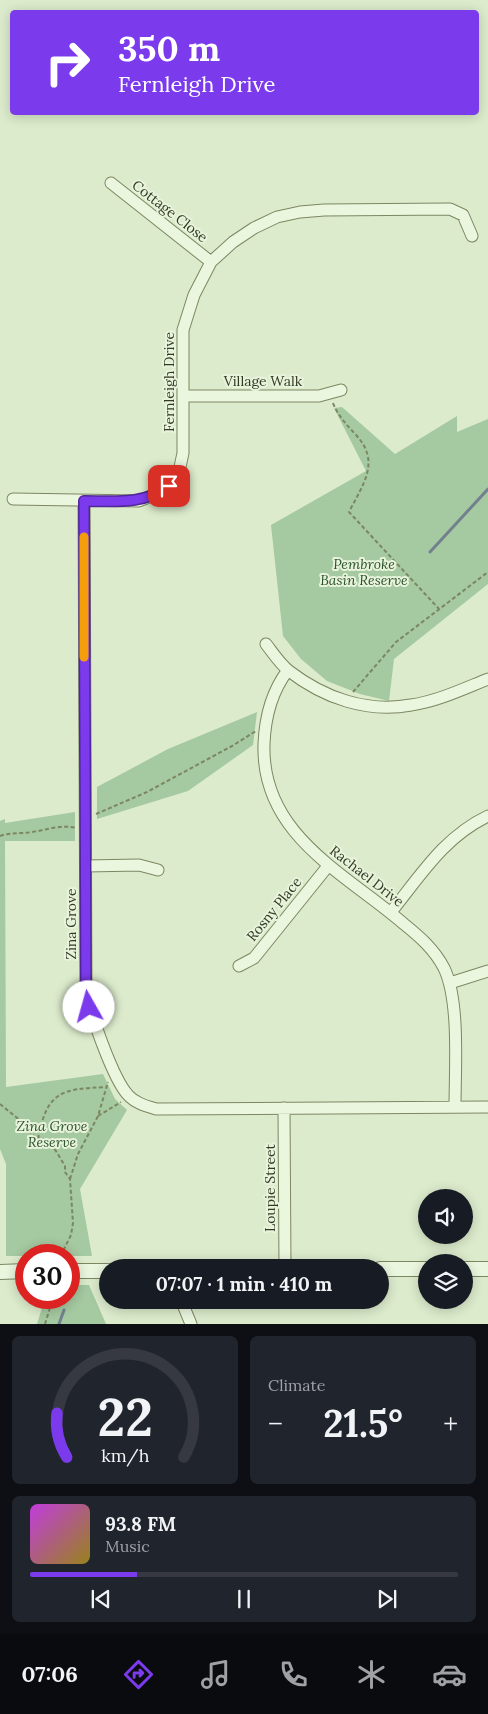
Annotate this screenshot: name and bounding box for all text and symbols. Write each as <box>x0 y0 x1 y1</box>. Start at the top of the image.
text: 350 m <box>118 26 220 71</box>
icon: right <box>35 30 100 95</box>
text: Fernleigh Drive <box>118 70 275 98</box>
street label: Cottage Close <box>129 176 212 246</box>
street label: Fernleigh Drive <box>160 332 178 432</box>
street label: Village Walk <box>223 372 303 390</box>
pin <box>148 465 190 507</box>
icon: arrive <box>155 472 183 500</box>
park label: Pembroke Basin Reserve <box>320 555 408 589</box>
street label: Rachael Drive <box>326 841 408 911</box>
street label: Rosny Place <box>243 873 306 945</box>
street label: Zina Grove <box>62 888 80 960</box>
position arrow <box>62 980 114 1032</box>
park label: Zina Grove Reserve <box>16 1117 88 1151</box>
street label: Loupie Street <box>261 1143 279 1232</box>
map controls <box>418 1189 473 1309</box>
button: sound <box>418 1189 473 1244</box>
speed limit sign: 30 <box>15 1244 80 1309</box>
button: layers <box>418 1254 473 1309</box>
text: 07:07 · 1 min · 410 m <box>156 1272 332 1296</box>
text: Climate <box>268 1375 325 1395</box>
text: 22 <box>97 1384 153 1450</box>
text: 21.5° <box>323 1399 403 1447</box>
text: − <box>268 1406 283 1442</box>
text: + <box>443 1406 458 1442</box>
text: km/h <box>101 1444 149 1467</box>
text: 93.8 FM <box>105 1512 176 1536</box>
text: Music <box>105 1536 150 1556</box>
icon: previous <box>87 1585 115 1613</box>
icon: pause <box>230 1585 258 1613</box>
icon: next <box>373 1585 401 1613</box>
icon: directions <box>121 1657 156 1692</box>
icon: music <box>198 1657 233 1692</box>
icon: phone <box>276 1657 311 1692</box>
icon: climate <box>354 1657 389 1692</box>
icon: car <box>432 1657 467 1692</box>
text: 07:06 <box>21 1660 78 1688</box>

